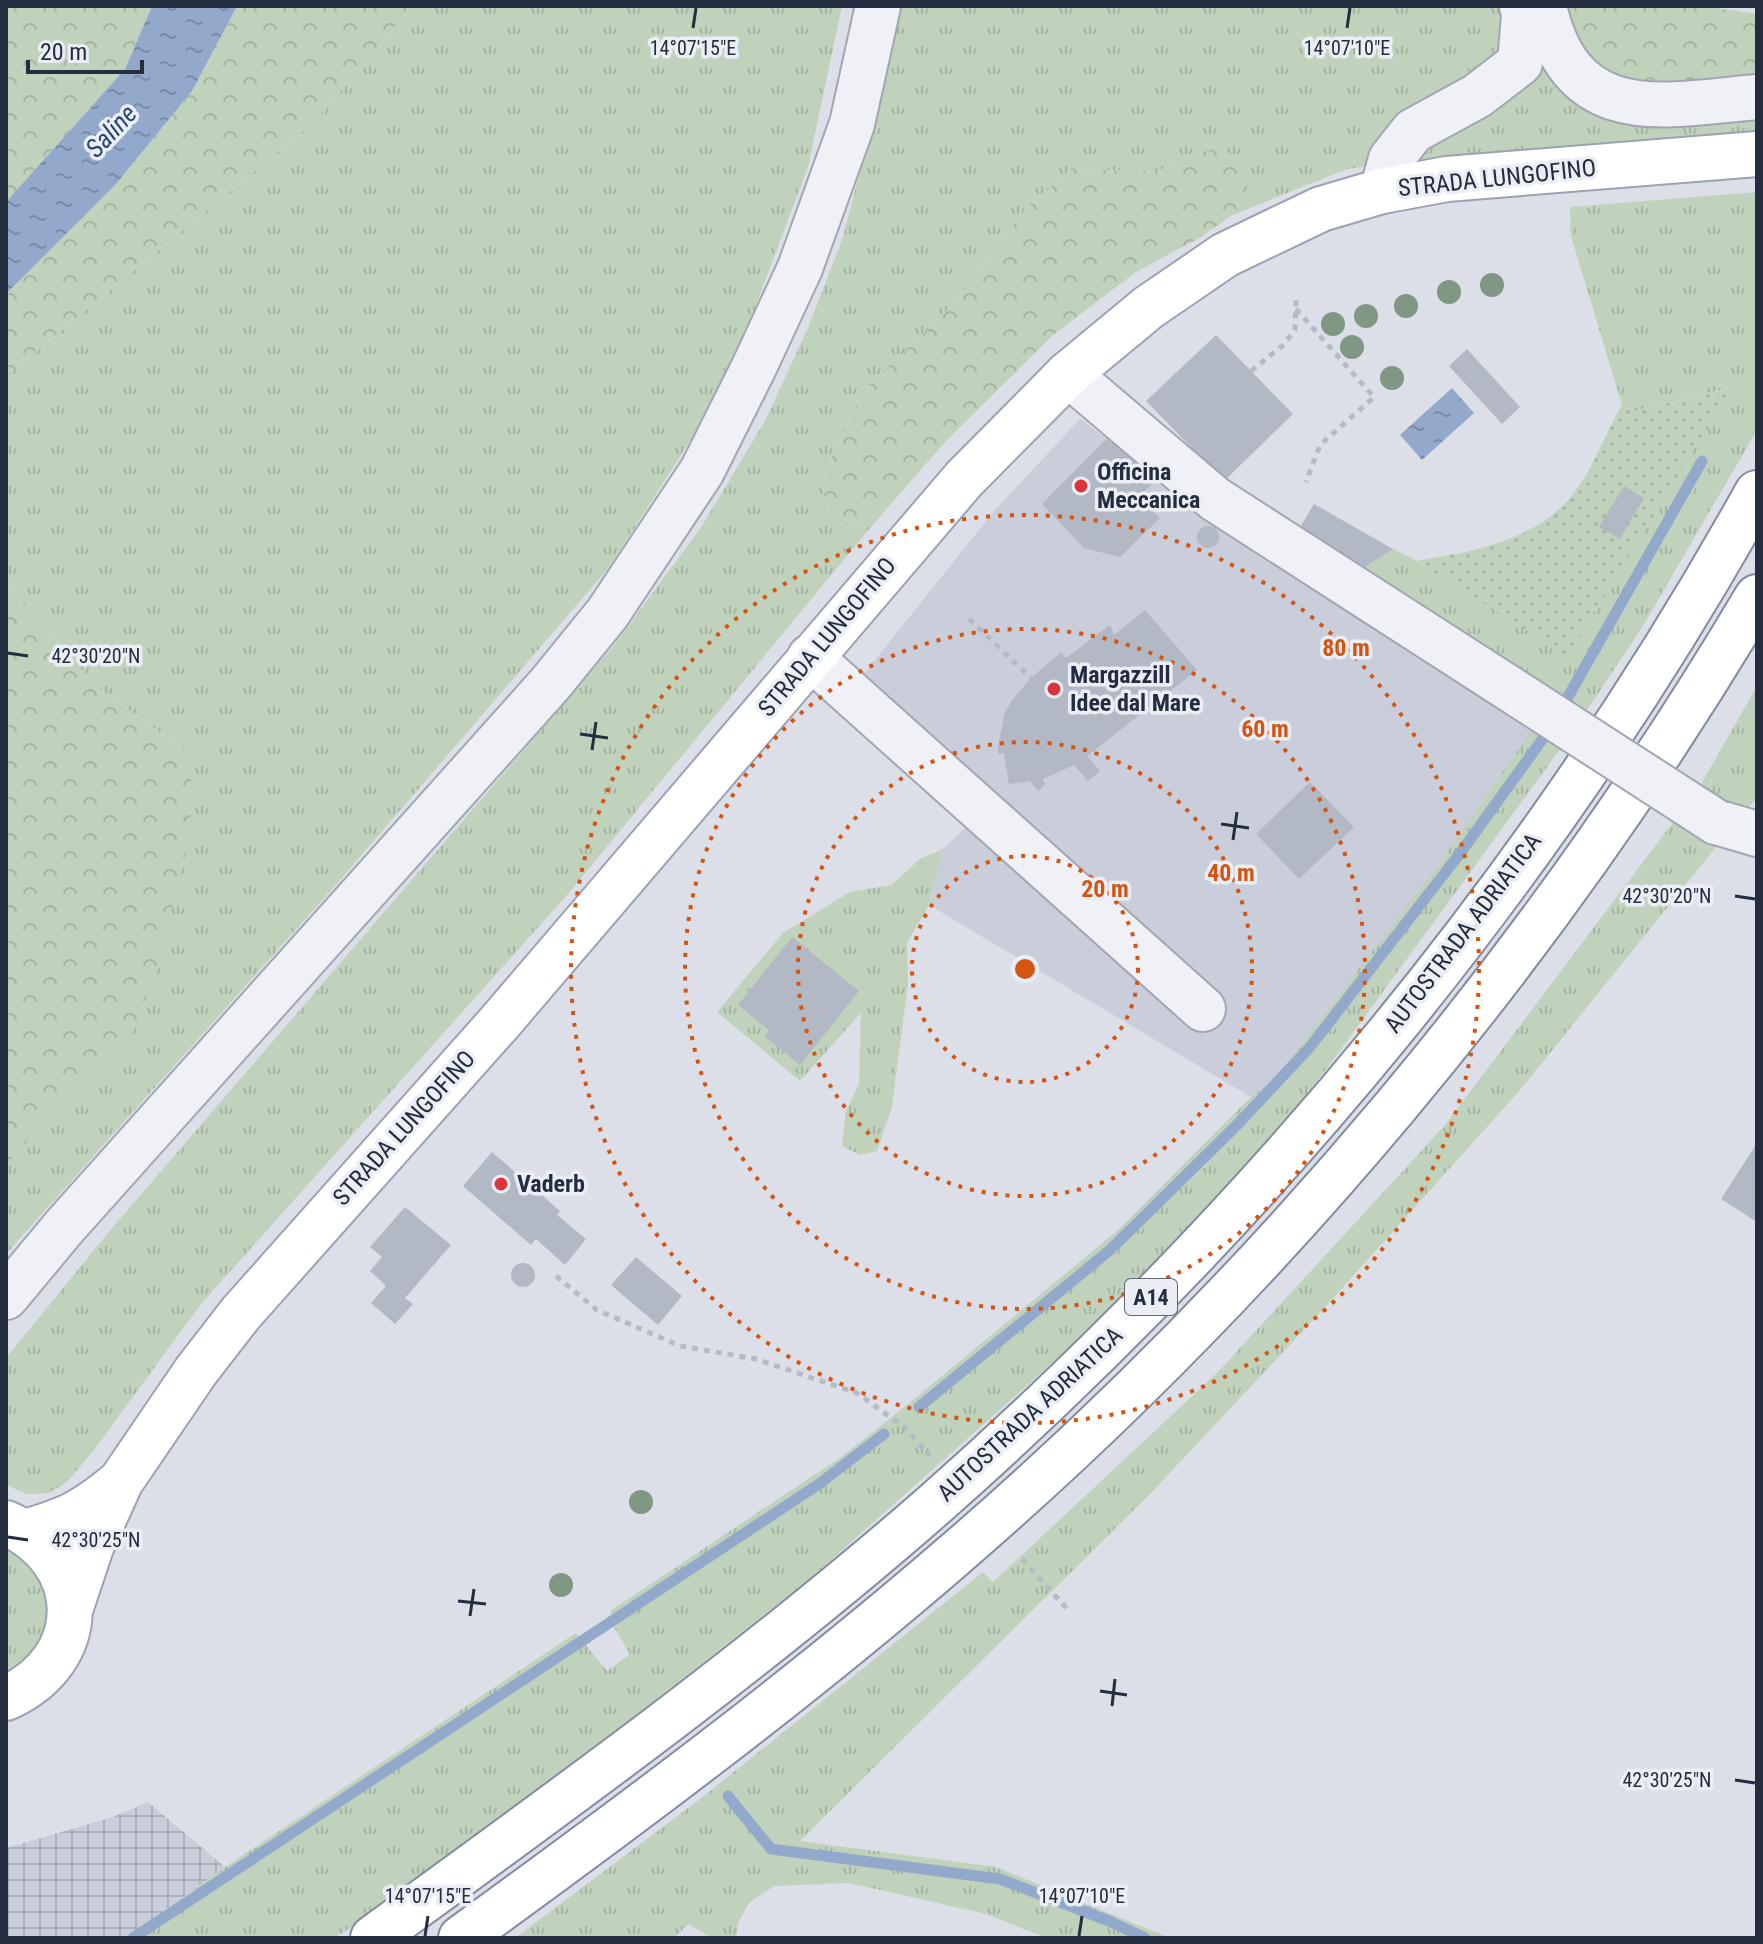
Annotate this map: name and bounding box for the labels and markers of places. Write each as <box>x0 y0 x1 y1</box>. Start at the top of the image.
place label: Officina Meccanica <box>1097 458 1200 514</box>
marker: Officina Meccanica <box>1072 477 1090 495</box>
place label: Margazzill Idee dal Mare <box>1070 661 1200 717</box>
marker: Margazzill Idee dal Mare <box>1045 680 1063 698</box>
centre of rings <box>1011 955 1039 983</box>
place label: Vaderb <box>517 1170 585 1198</box>
marker: Vaderb <box>492 1175 510 1193</box>

